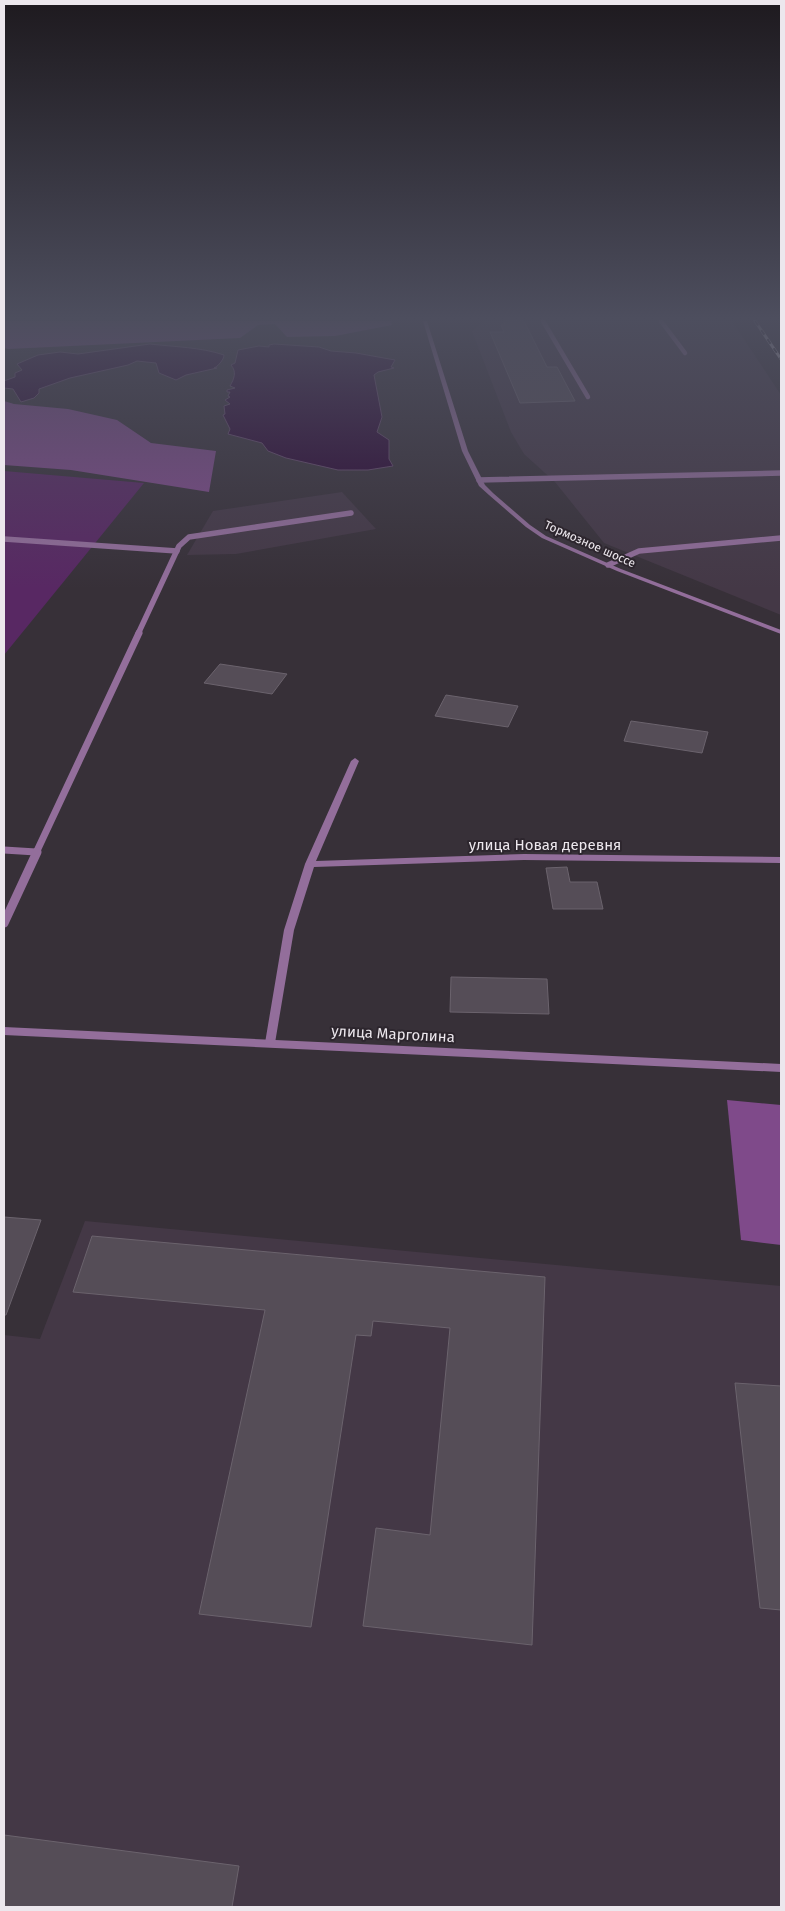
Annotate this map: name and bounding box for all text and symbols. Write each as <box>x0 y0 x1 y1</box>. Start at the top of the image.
street label: Тормозное шоссе <box>542 518 638 570</box>
street label: улица Новая деревня <box>469 836 621 854</box>
street label: улица Марголина <box>331 1022 455 1046</box>

